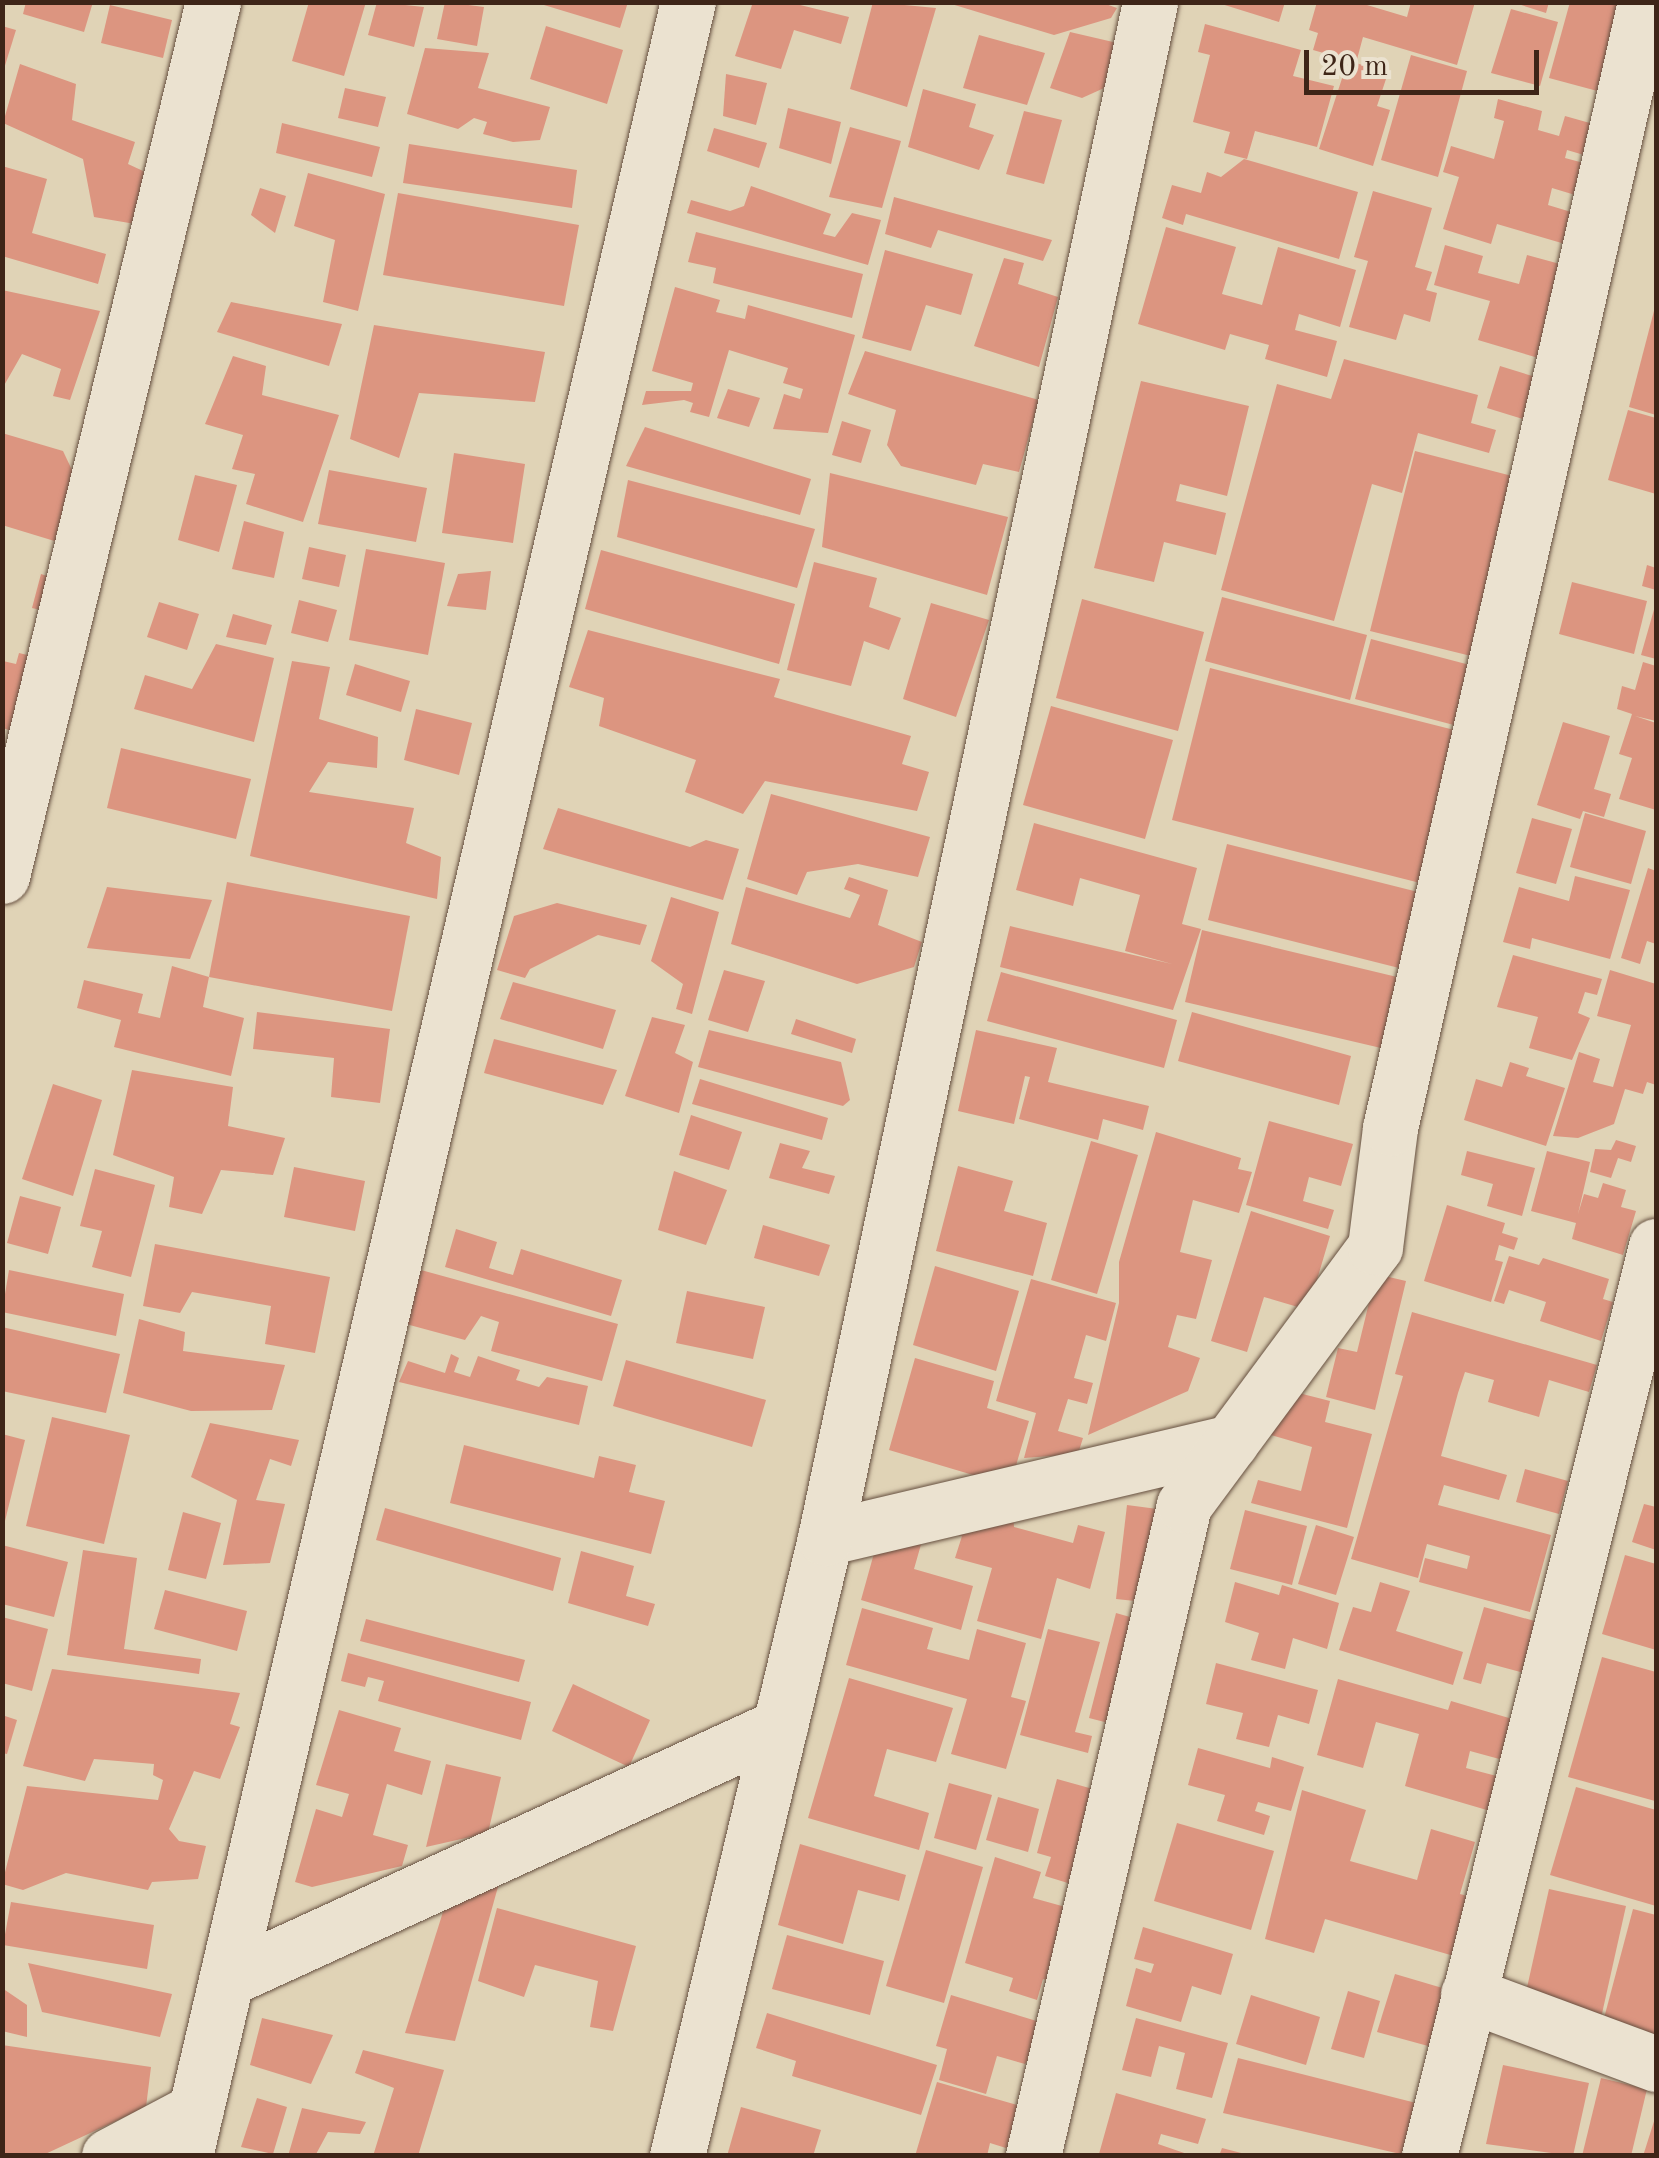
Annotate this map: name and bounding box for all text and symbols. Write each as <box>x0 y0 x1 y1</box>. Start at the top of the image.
scale bar <box>1309 30 1544 92</box>
text: 20 m <box>1321 52 1388 82</box>

